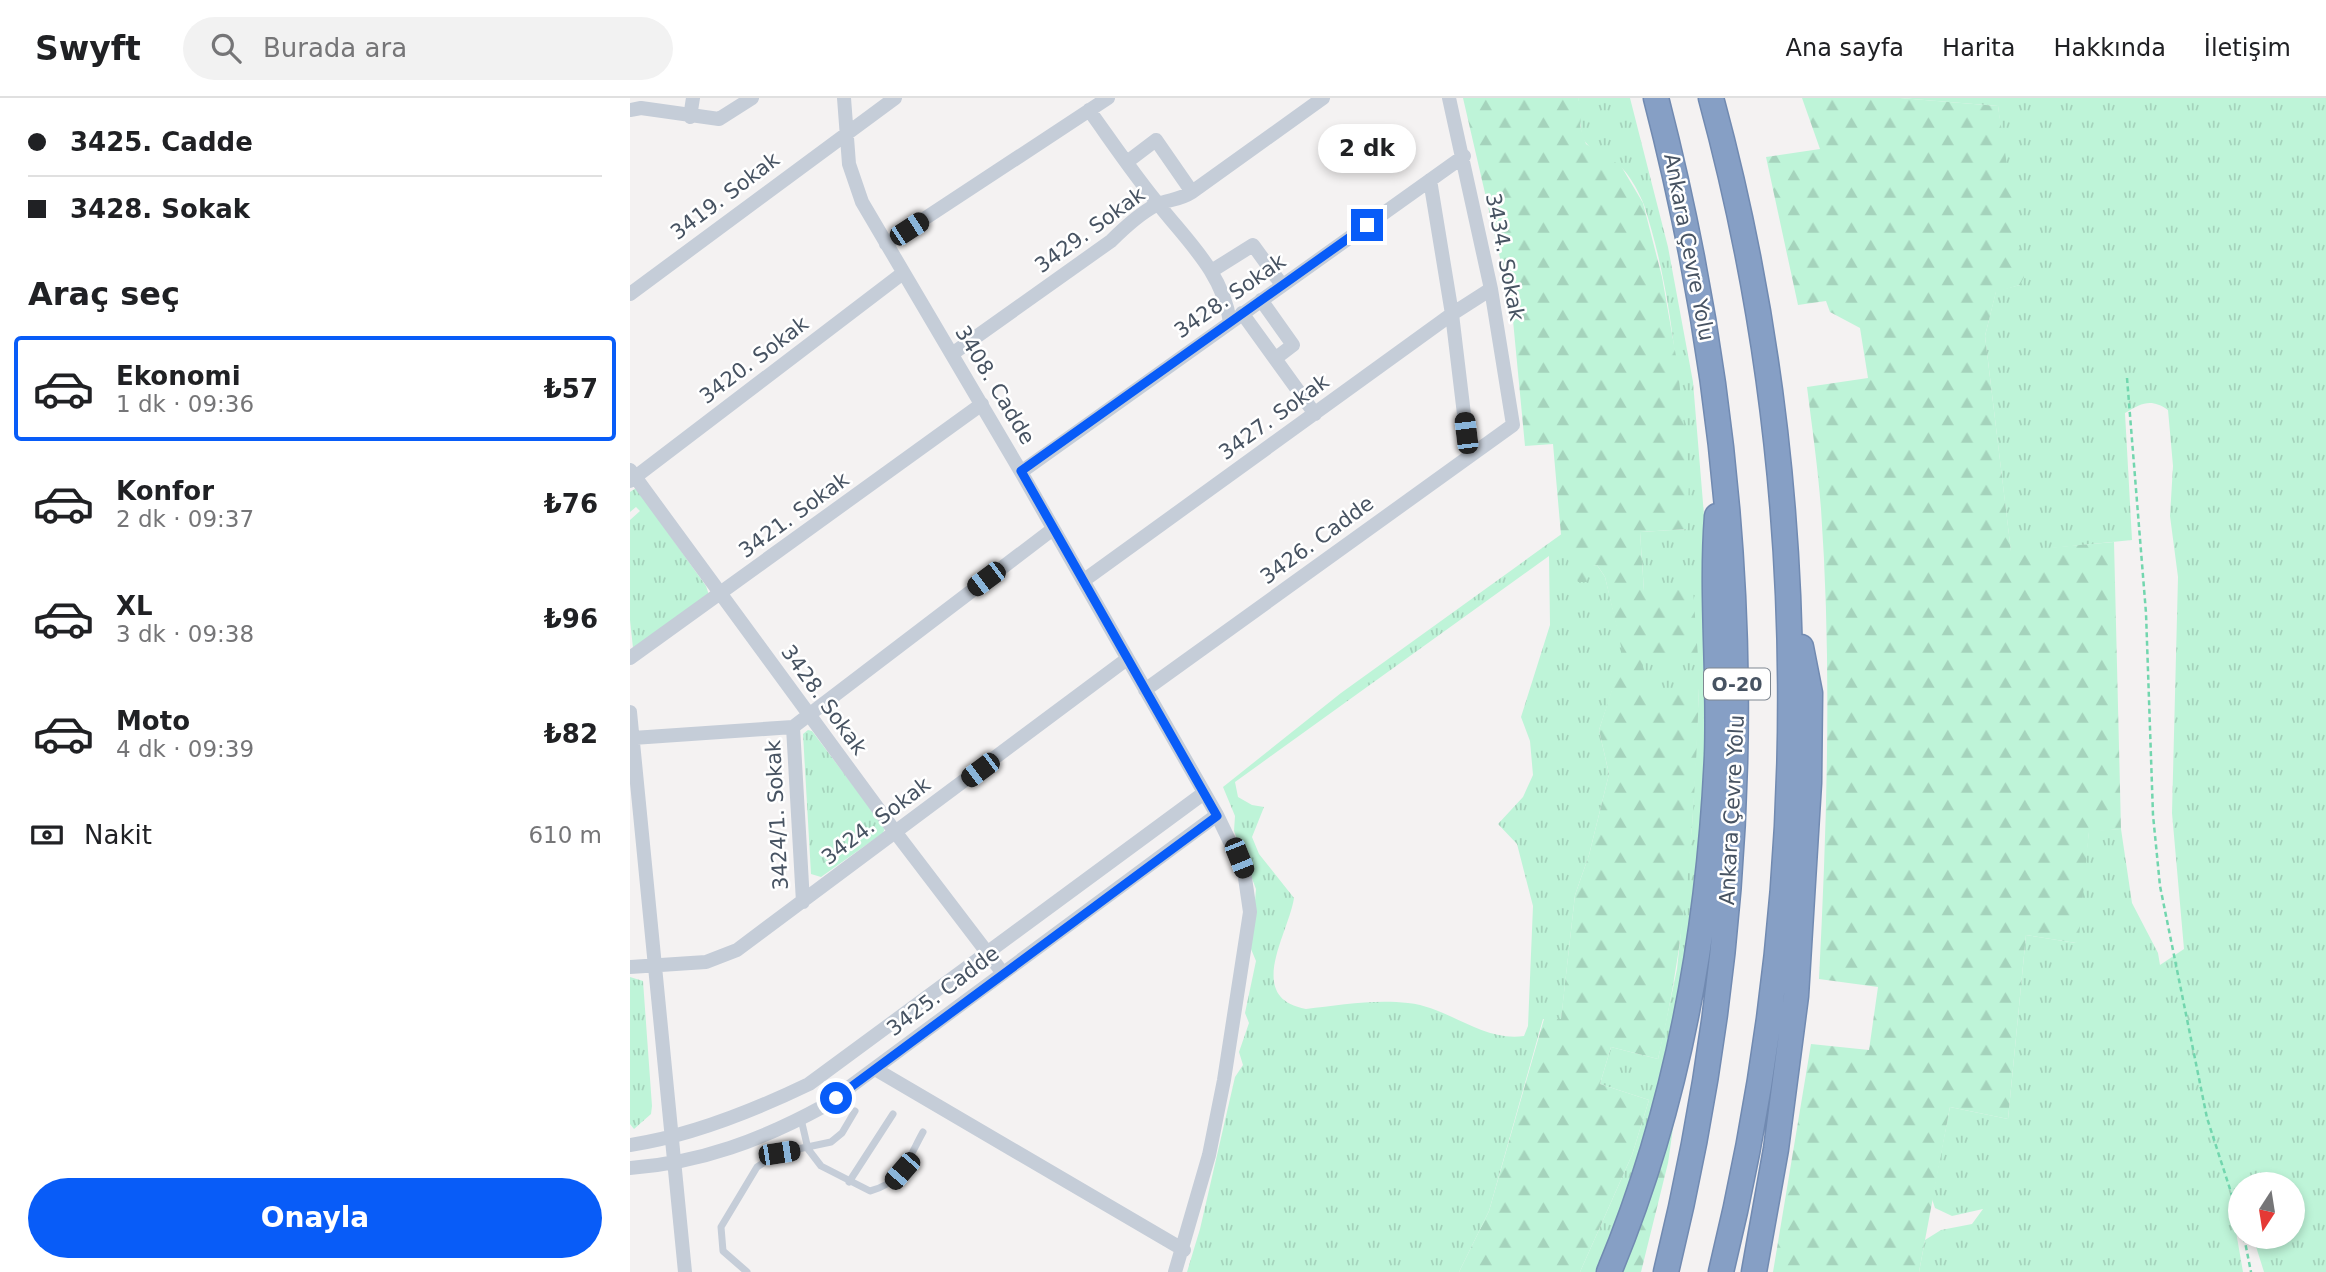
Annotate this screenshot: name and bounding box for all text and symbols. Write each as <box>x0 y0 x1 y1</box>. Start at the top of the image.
search box <box>183 17 673 80</box>
text: Swyft <box>35 29 141 68</box>
icon: search <box>207 29 245 67</box>
text: Burada ara <box>263 33 407 63</box>
text: Ana sayfa <box>1786 34 1904 62</box>
text: Harita <box>1942 34 2015 62</box>
text: Hakkında <box>2053 34 2166 62</box>
text: İletişim <box>2204 34 2291 62</box>
callout: 2 dk <box>1318 123 1416 172</box>
text: 3425. Cadde <box>70 127 253 157</box>
text: 2 dk <box>1339 135 1395 161</box>
street label: 3419. Sokak <box>666 147 785 245</box>
street label: Ankara Çevre Yolu <box>1659 151 1719 343</box>
street label: 3429. Sokak <box>1030 182 1150 278</box>
street label: 3434. Sokak <box>1481 191 1529 324</box>
text: 3428. Sokak <box>70 194 250 224</box>
car <box>886 209 933 249</box>
route end <box>1351 209 1383 241</box>
street label: 3428. Sokak <box>1170 248 1291 343</box>
text: Araç seç <box>28 275 180 313</box>
street label: 3420. Sokak <box>695 311 814 409</box>
street label: 3408. Cadde <box>950 321 1040 449</box>
icon: car <box>32 357 95 420</box>
text: Ekonomi <box>116 361 241 391</box>
street label: 3427. Sokak <box>1214 369 1334 465</box>
text: ₺57 <box>544 374 598 404</box>
text: 1 dk · 09:36 <box>116 391 254 417</box>
car <box>1454 411 1479 455</box>
street label: 3421. Sokak <box>734 467 854 563</box>
icon: car <box>32 472 95 535</box>
text: Konfor <box>116 476 214 506</box>
text: ₺76 <box>544 489 598 519</box>
street label: 3426. Cadde <box>1256 491 1378 589</box>
text: 2 dk · 09:37 <box>116 506 254 532</box>
car <box>963 558 1010 600</box>
icon: car <box>32 587 95 650</box>
text: XL <box>116 591 153 621</box>
text: ₺96 <box>544 604 598 634</box>
text: 3 dk · 09:38 <box>116 621 254 647</box>
street label: 3428. Sokak <box>776 640 872 760</box>
road number: O-20 <box>1704 668 1770 699</box>
icon: car <box>32 702 95 765</box>
text: Moto <box>116 706 190 736</box>
street label: Ankara Çevre Yolu <box>1715 714 1749 906</box>
text: ₺82 <box>544 719 598 749</box>
text: 4 dk · 09:39 <box>116 736 254 762</box>
street label: 3424/1. Sokak <box>761 739 793 891</box>
car <box>957 749 1004 791</box>
street label: 3424. Sokak <box>817 772 936 870</box>
icon: cash <box>28 816 66 854</box>
text: Nakit <box>84 820 152 850</box>
text: 610 m <box>528 822 602 848</box>
car <box>1222 835 1257 881</box>
street label: 3425. Cadde <box>882 941 1004 1041</box>
route start <box>820 1082 852 1114</box>
car <box>757 1139 802 1167</box>
car <box>881 1148 924 1194</box>
north arrow <box>2228 1172 2305 1250</box>
map controls <box>2228 1172 2305 1249</box>
button: Onayla <box>28 1178 602 1258</box>

